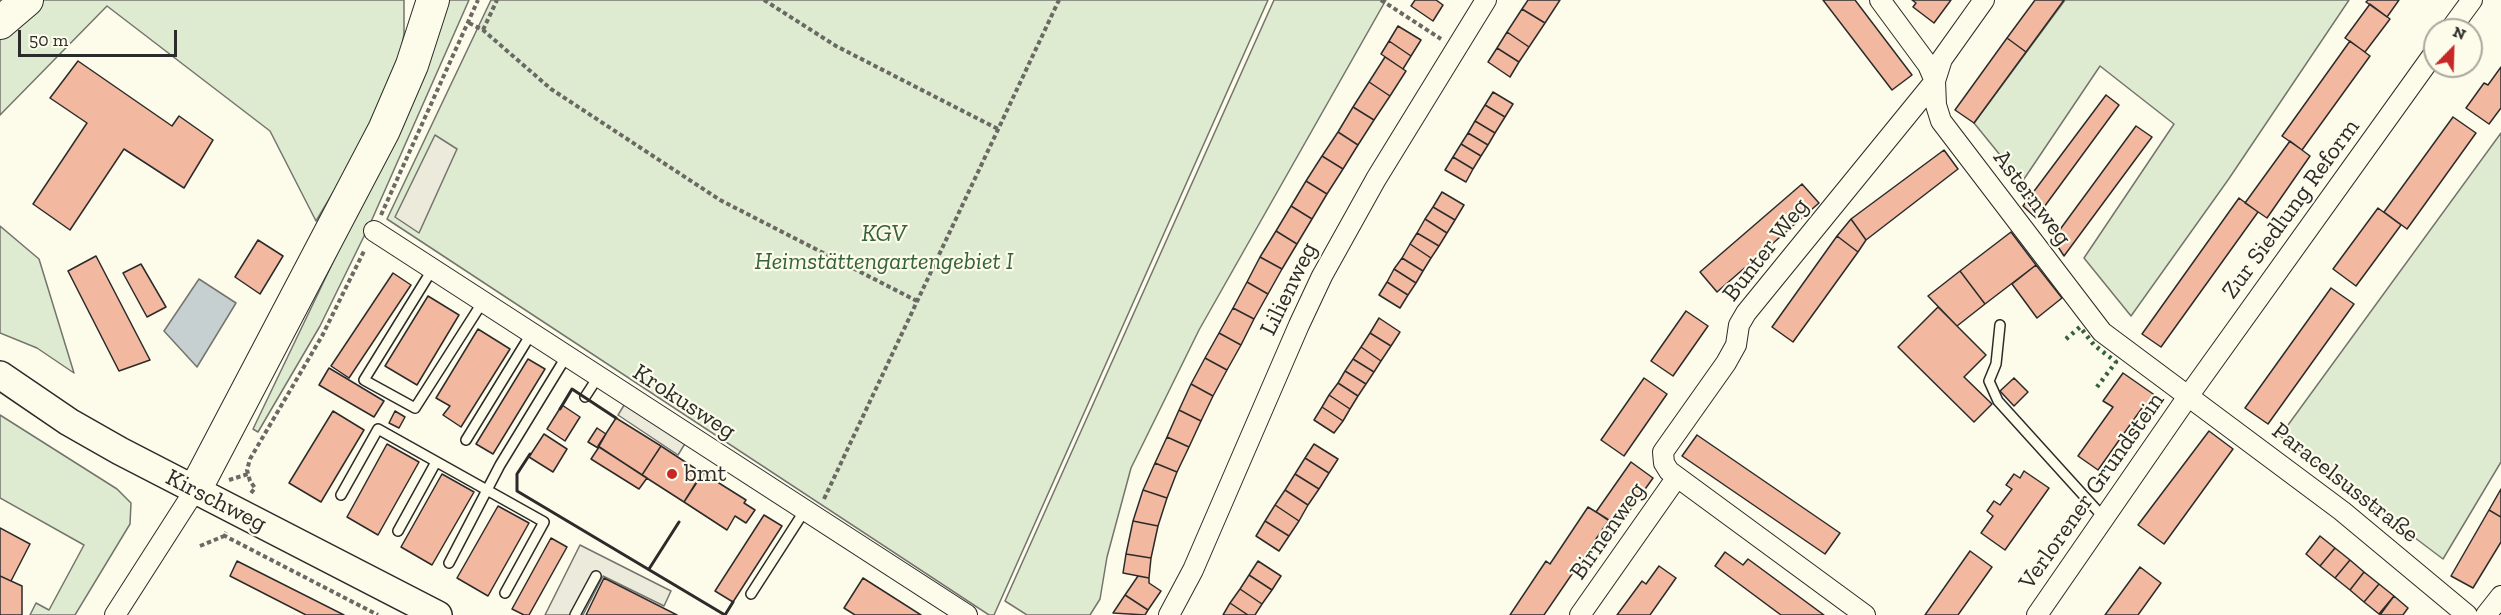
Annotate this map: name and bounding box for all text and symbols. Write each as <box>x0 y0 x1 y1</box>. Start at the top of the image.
scale bar <box>21 18 180 56</box>
north arrow <box>2423 18 2483 78</box>
text: N <box>2450 22 2469 44</box>
text: 50 m <box>29 29 68 51</box>
street label: Zur Siedlung Reform <box>2216 114 2366 304</box>
street label: Asternweg <box>1987 145 2077 251</box>
street label: Bunter Weg <box>1717 193 1815 307</box>
park label: KGV Heimstättengartengebiet I <box>755 220 1013 276</box>
street label: Lilienweg <box>1254 238 1324 340</box>
street label: Krokusweg <box>627 358 741 446</box>
street label: Verlorener Grundstein <box>2013 387 2171 595</box>
street label: Paracelsusstraße <box>2266 417 2424 549</box>
place label: bmt <box>684 460 726 488</box>
street label: Kirschweg <box>161 463 271 539</box>
marker: bmt <box>665 467 679 481</box>
street label: Birnenweg <box>1564 477 1652 585</box>

